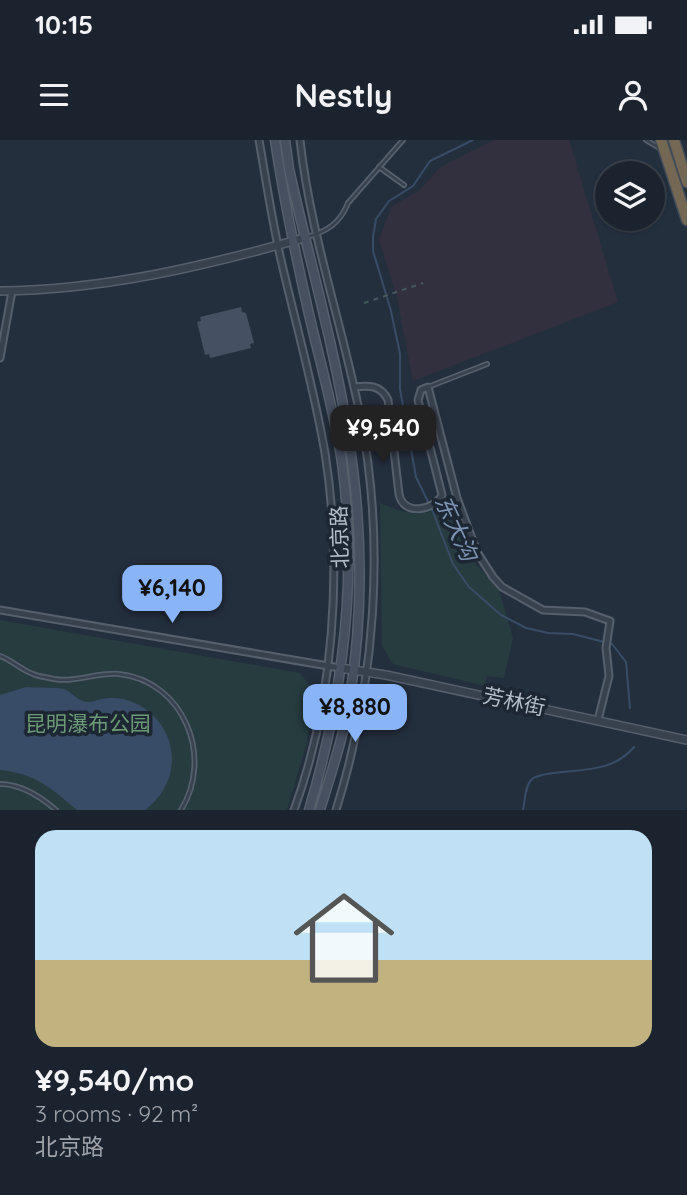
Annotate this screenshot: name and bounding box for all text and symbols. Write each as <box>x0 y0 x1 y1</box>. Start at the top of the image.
text: 10:15 <box>35 8 93 41</box>
text: Nestly <box>295 75 392 115</box>
icon: menu <box>35 76 73 114</box>
icon: person <box>614 76 652 114</box>
map controls <box>595 161 665 231</box>
button: layers <box>595 161 665 231</box>
pin: ¥9,540 <box>326 406 440 465</box>
text: ¥9,540 <box>346 413 420 442</box>
water label: 东大沟 <box>429 490 485 568</box>
street label: 北京路 <box>325 505 353 569</box>
pin: ¥6,140 <box>115 566 229 625</box>
text: ¥6,140 <box>138 573 206 602</box>
street label: 芳林街 <box>481 682 548 720</box>
pin: ¥8,880 <box>298 684 412 744</box>
text: ¥8,880 <box>319 692 391 721</box>
park label: 昆明瀑布公园 <box>25 710 151 736</box>
icon: home <box>281 875 407 1001</box>
text: ¥9,540/mo <box>35 1061 194 1099</box>
text: 3 rooms · 92 m² <box>35 1099 198 1128</box>
text: 北京路 <box>35 1132 104 1161</box>

